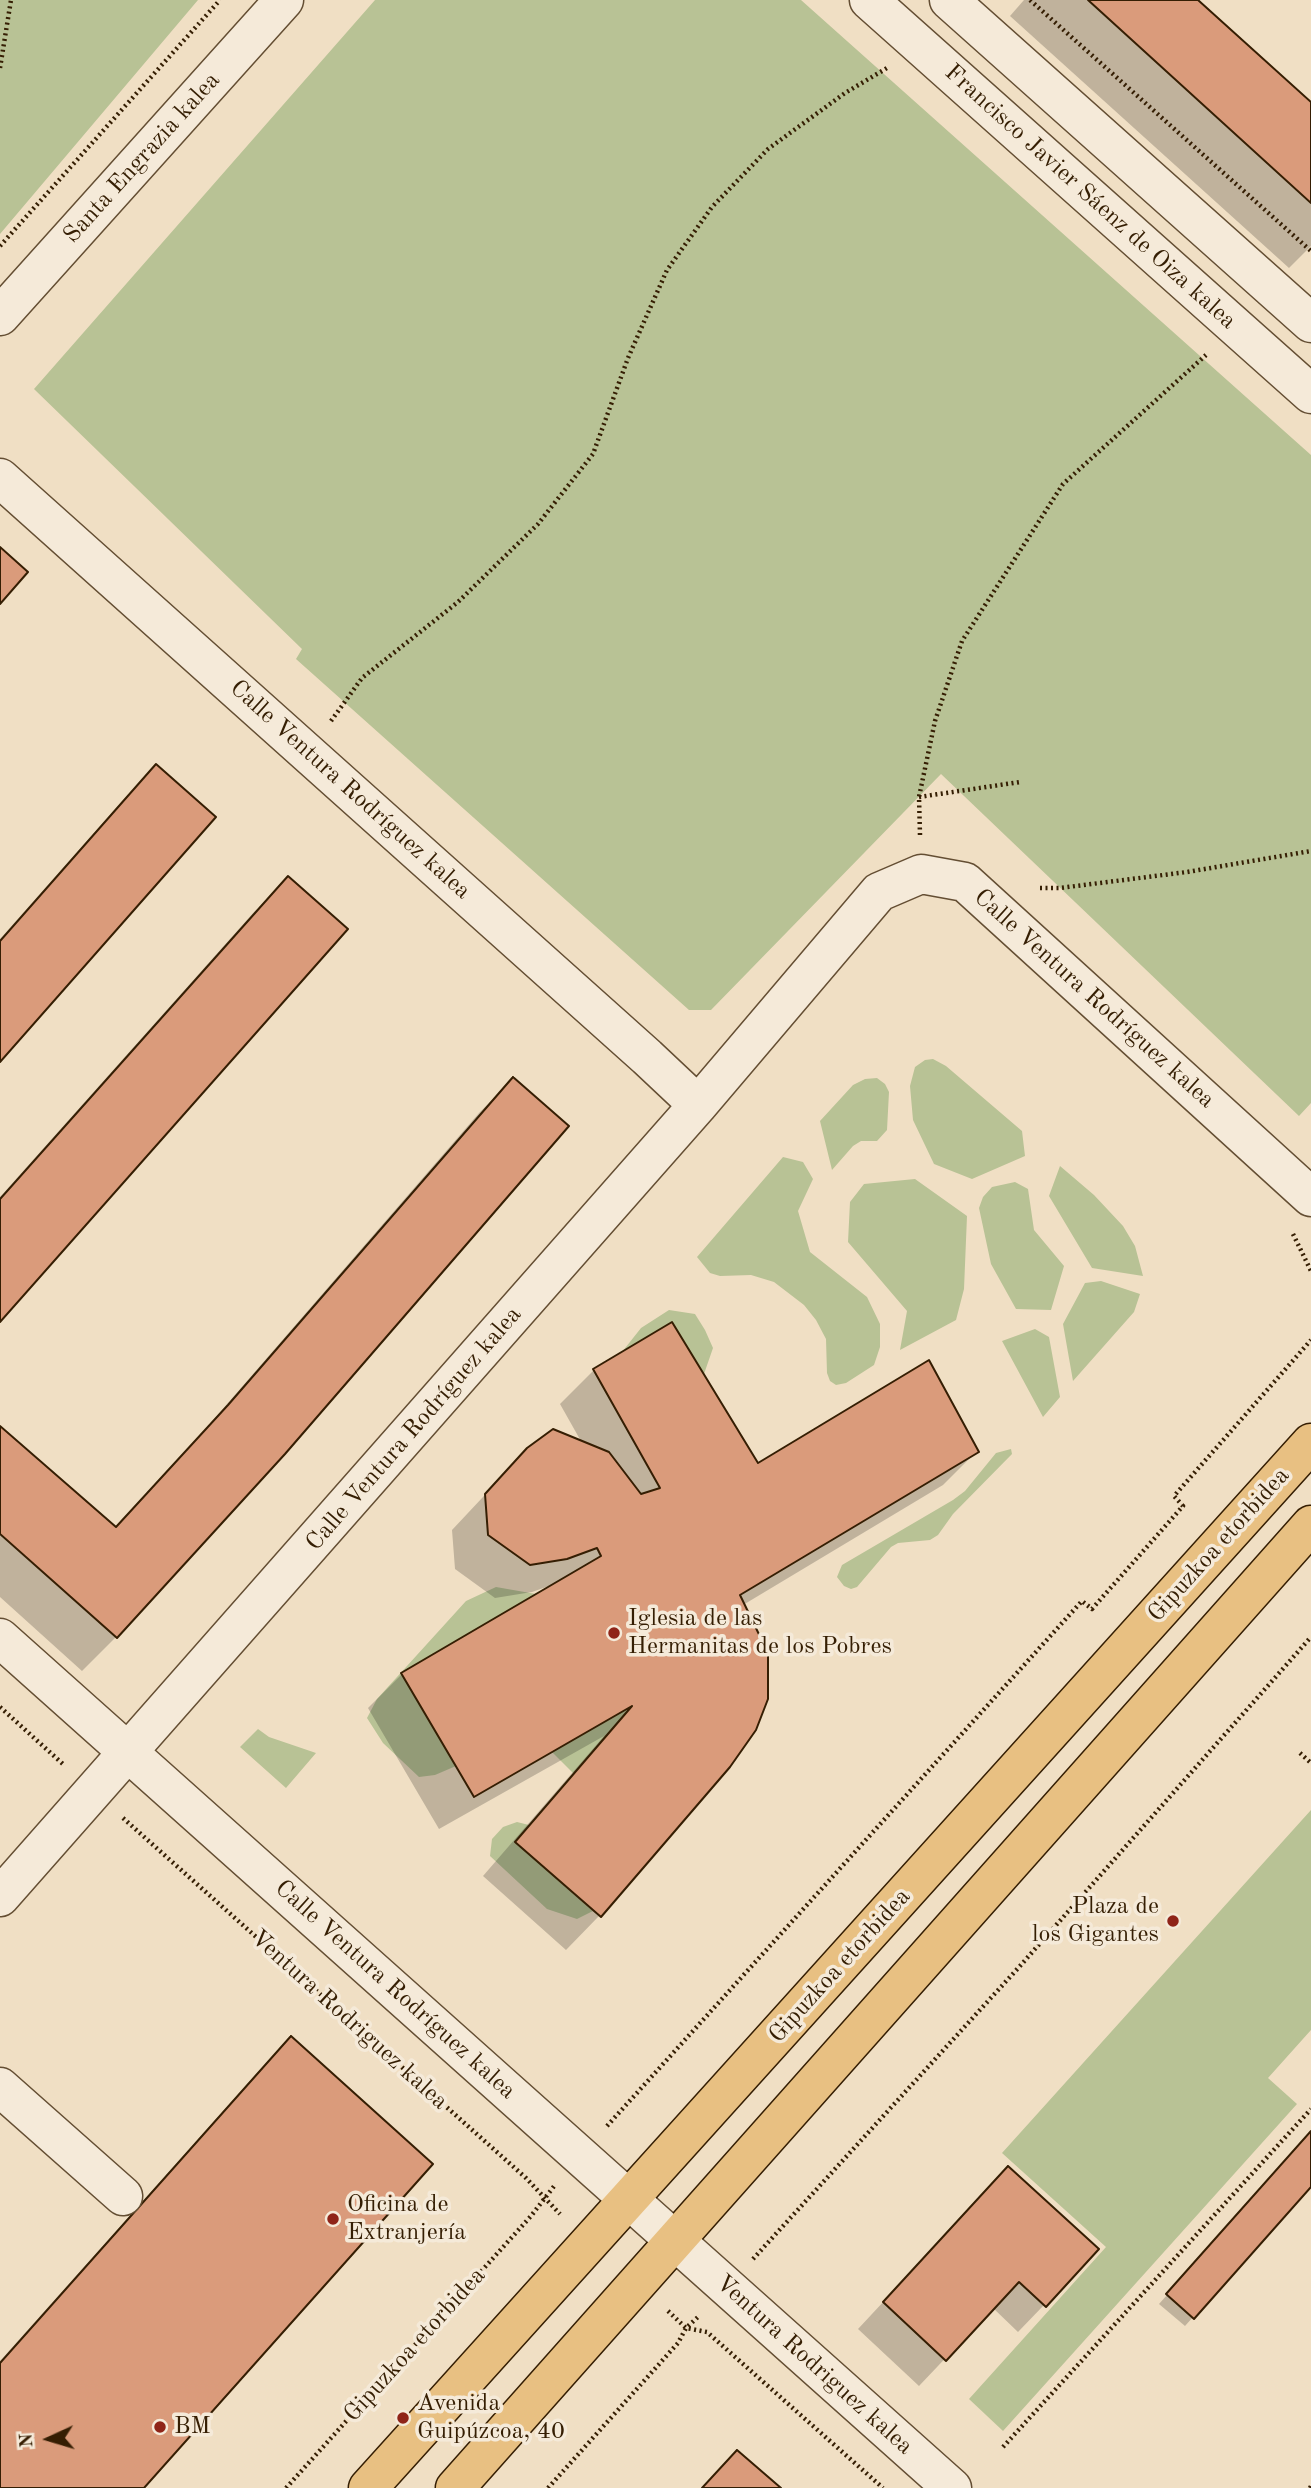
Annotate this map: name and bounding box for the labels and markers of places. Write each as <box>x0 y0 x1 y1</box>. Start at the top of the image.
place label: Iglesia de las Hermanitas de los Pobres <box>628 1605 892 1661</box>
marker: Iglesia de las Hermanitas de los Pobres <box>606 1625 622 1641</box>
place label: Plaza de los Gigantes <box>1032 1893 1159 1949</box>
marker: Plaza de los Gigantes <box>1165 1913 1181 1929</box>
place label: Oficina de Extranjería <box>347 2191 466 2247</box>
marker: Oficina de Extranjería <box>325 2211 341 2227</box>
place label: Avenida Guipúzcoa, 40 <box>417 2390 565 2446</box>
marker: Avenida Guipúzcoa, 40 <box>395 2410 411 2426</box>
place label: BM <box>174 2413 211 2441</box>
marker: BM <box>152 2419 168 2435</box>

